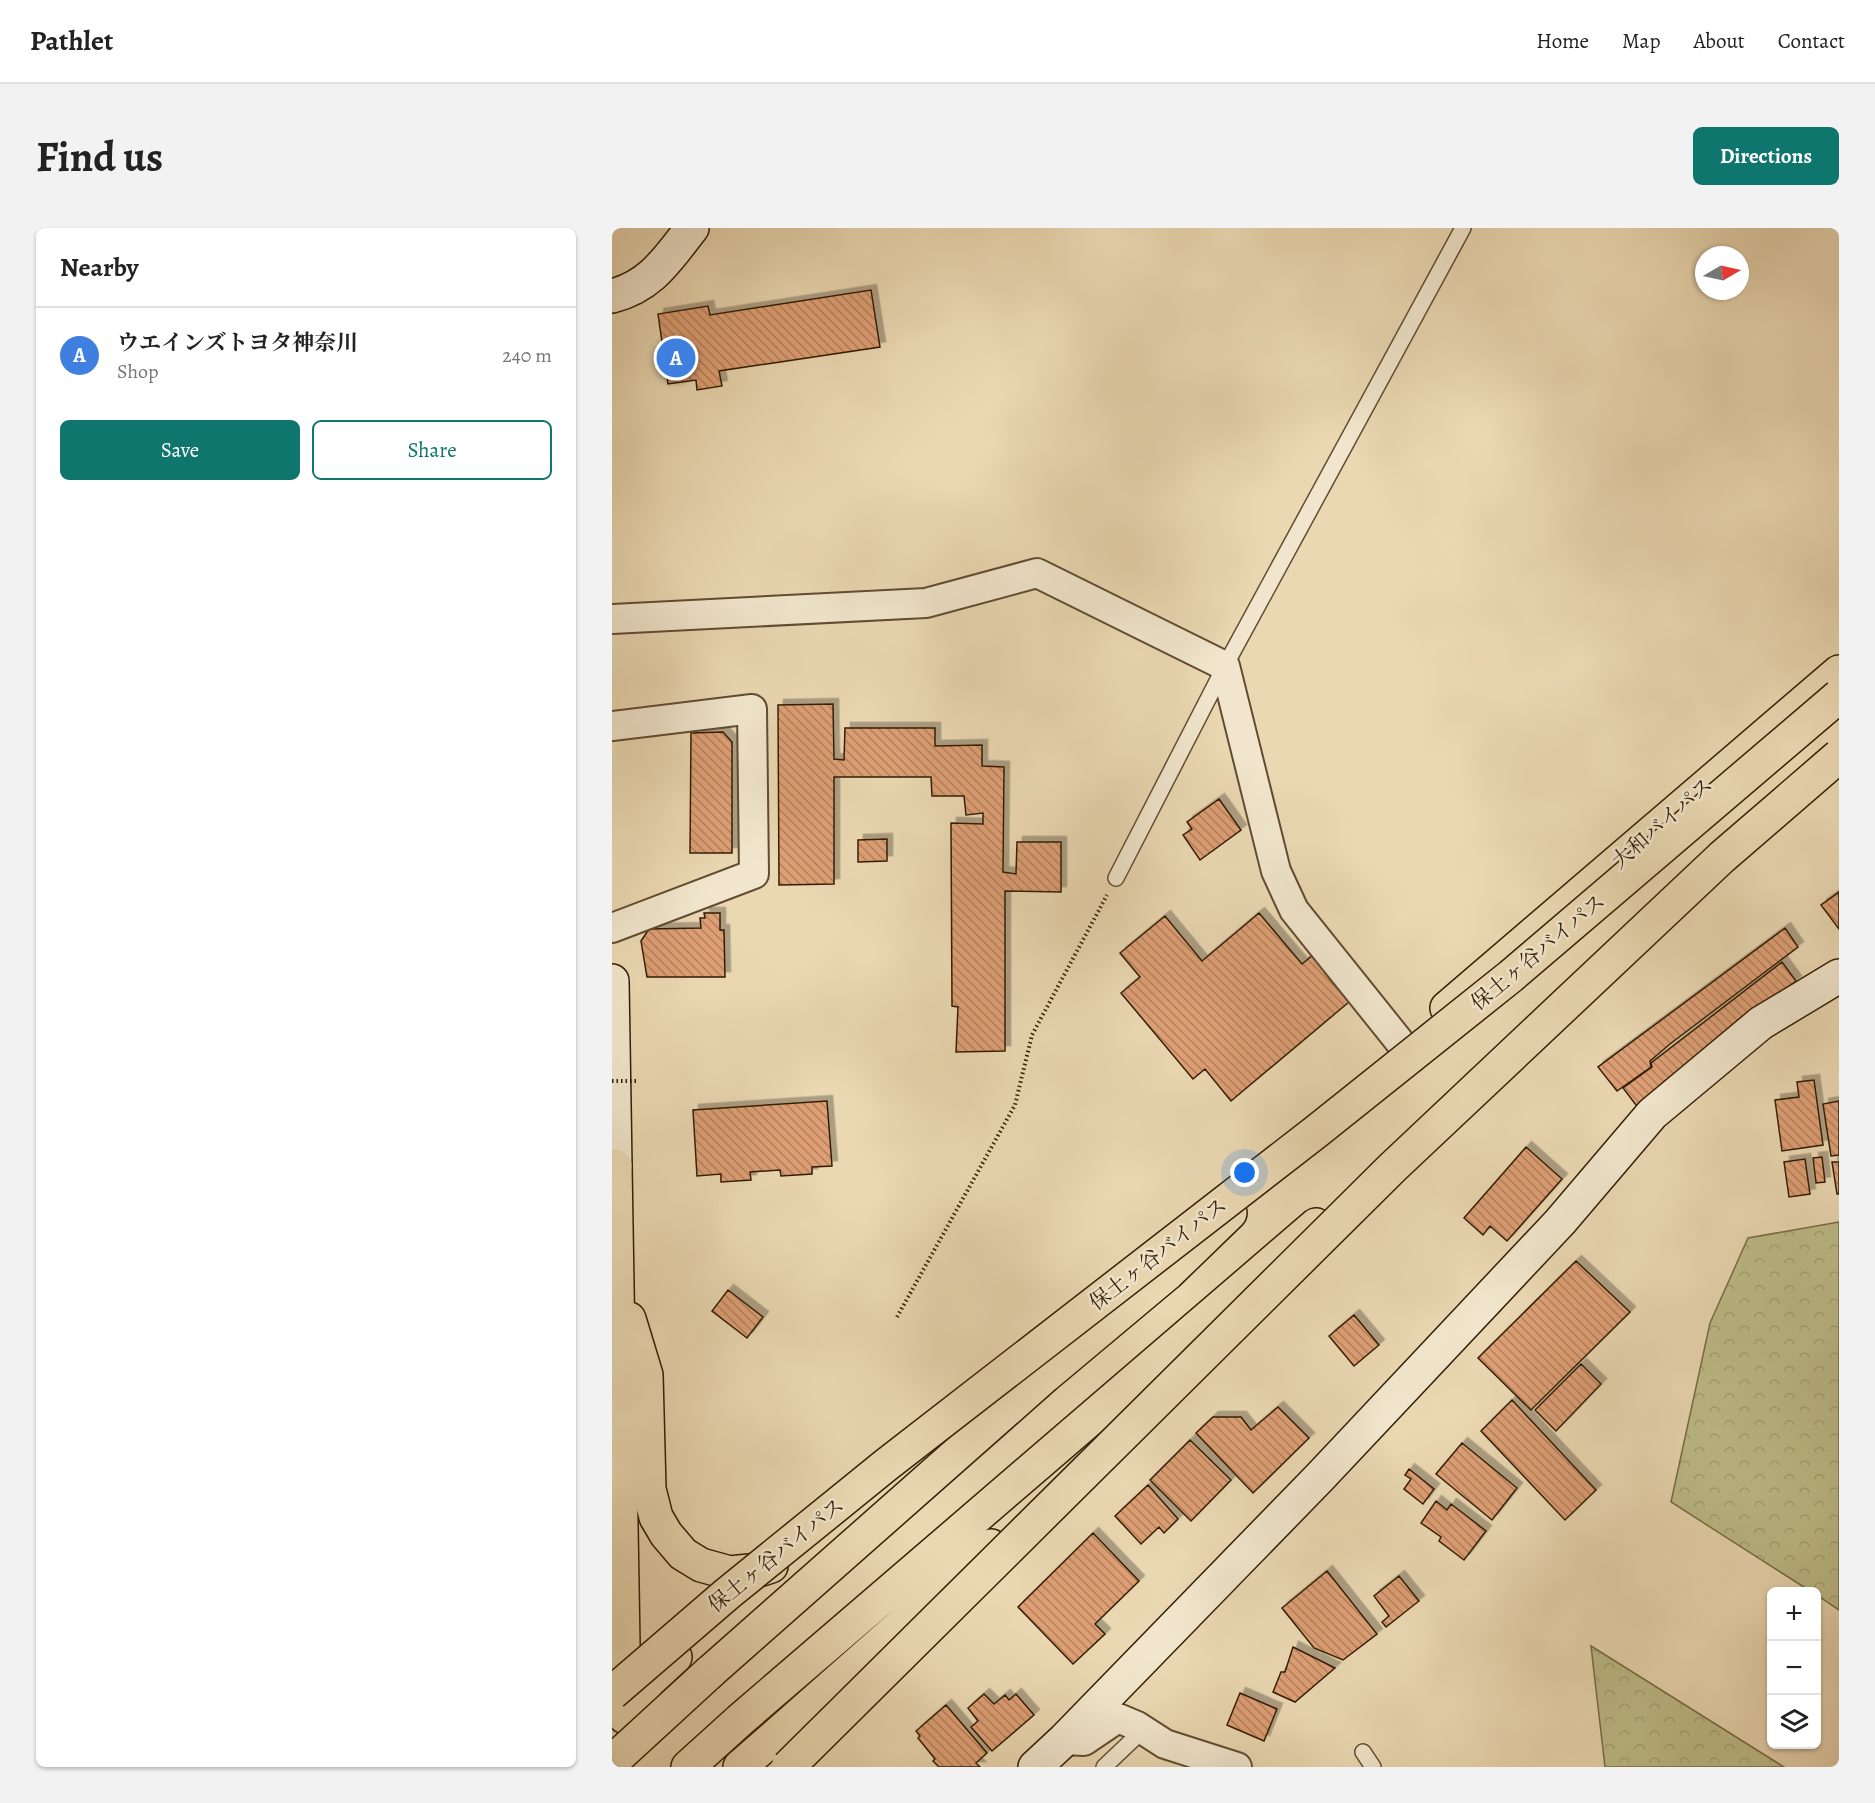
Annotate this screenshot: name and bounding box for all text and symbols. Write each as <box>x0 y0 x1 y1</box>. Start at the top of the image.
text: Pathlet <box>30 22 113 60</box>
text: Home <box>1536 27 1589 55</box>
text: Map <box>1622 27 1660 55</box>
text: About <box>1693 27 1745 55</box>
text: Contact <box>1778 27 1845 55</box>
button: Directions <box>1693 127 1839 185</box>
text: Find us <box>36 128 163 185</box>
north arrow <box>1695 246 1749 300</box>
text: Nearby <box>60 250 139 285</box>
text: ウエインズトヨタ神奈川 <box>117 328 358 358</box>
pin: A <box>656 336 696 380</box>
text: A <box>73 342 86 369</box>
text: 240 m <box>502 342 552 369</box>
text: Shop <box>117 358 159 385</box>
button: Save <box>60 420 300 480</box>
button: Share <box>312 420 552 480</box>
street label: 大和バイパス <box>1605 771 1719 875</box>
street label: 保土ヶ谷バイパス <box>1465 887 1611 1017</box>
your location <box>1230 1158 1259 1187</box>
street label: 保土ヶ谷バイパス <box>1083 1191 1233 1317</box>
street label: 保土ヶ谷バイパス <box>702 1491 850 1619</box>
map controls <box>1767 1587 1821 1749</box>
button: + <box>1767 1587 1821 1641</box>
button: − <box>1767 1641 1821 1695</box>
button: layers <box>1767 1695 1821 1749</box>

